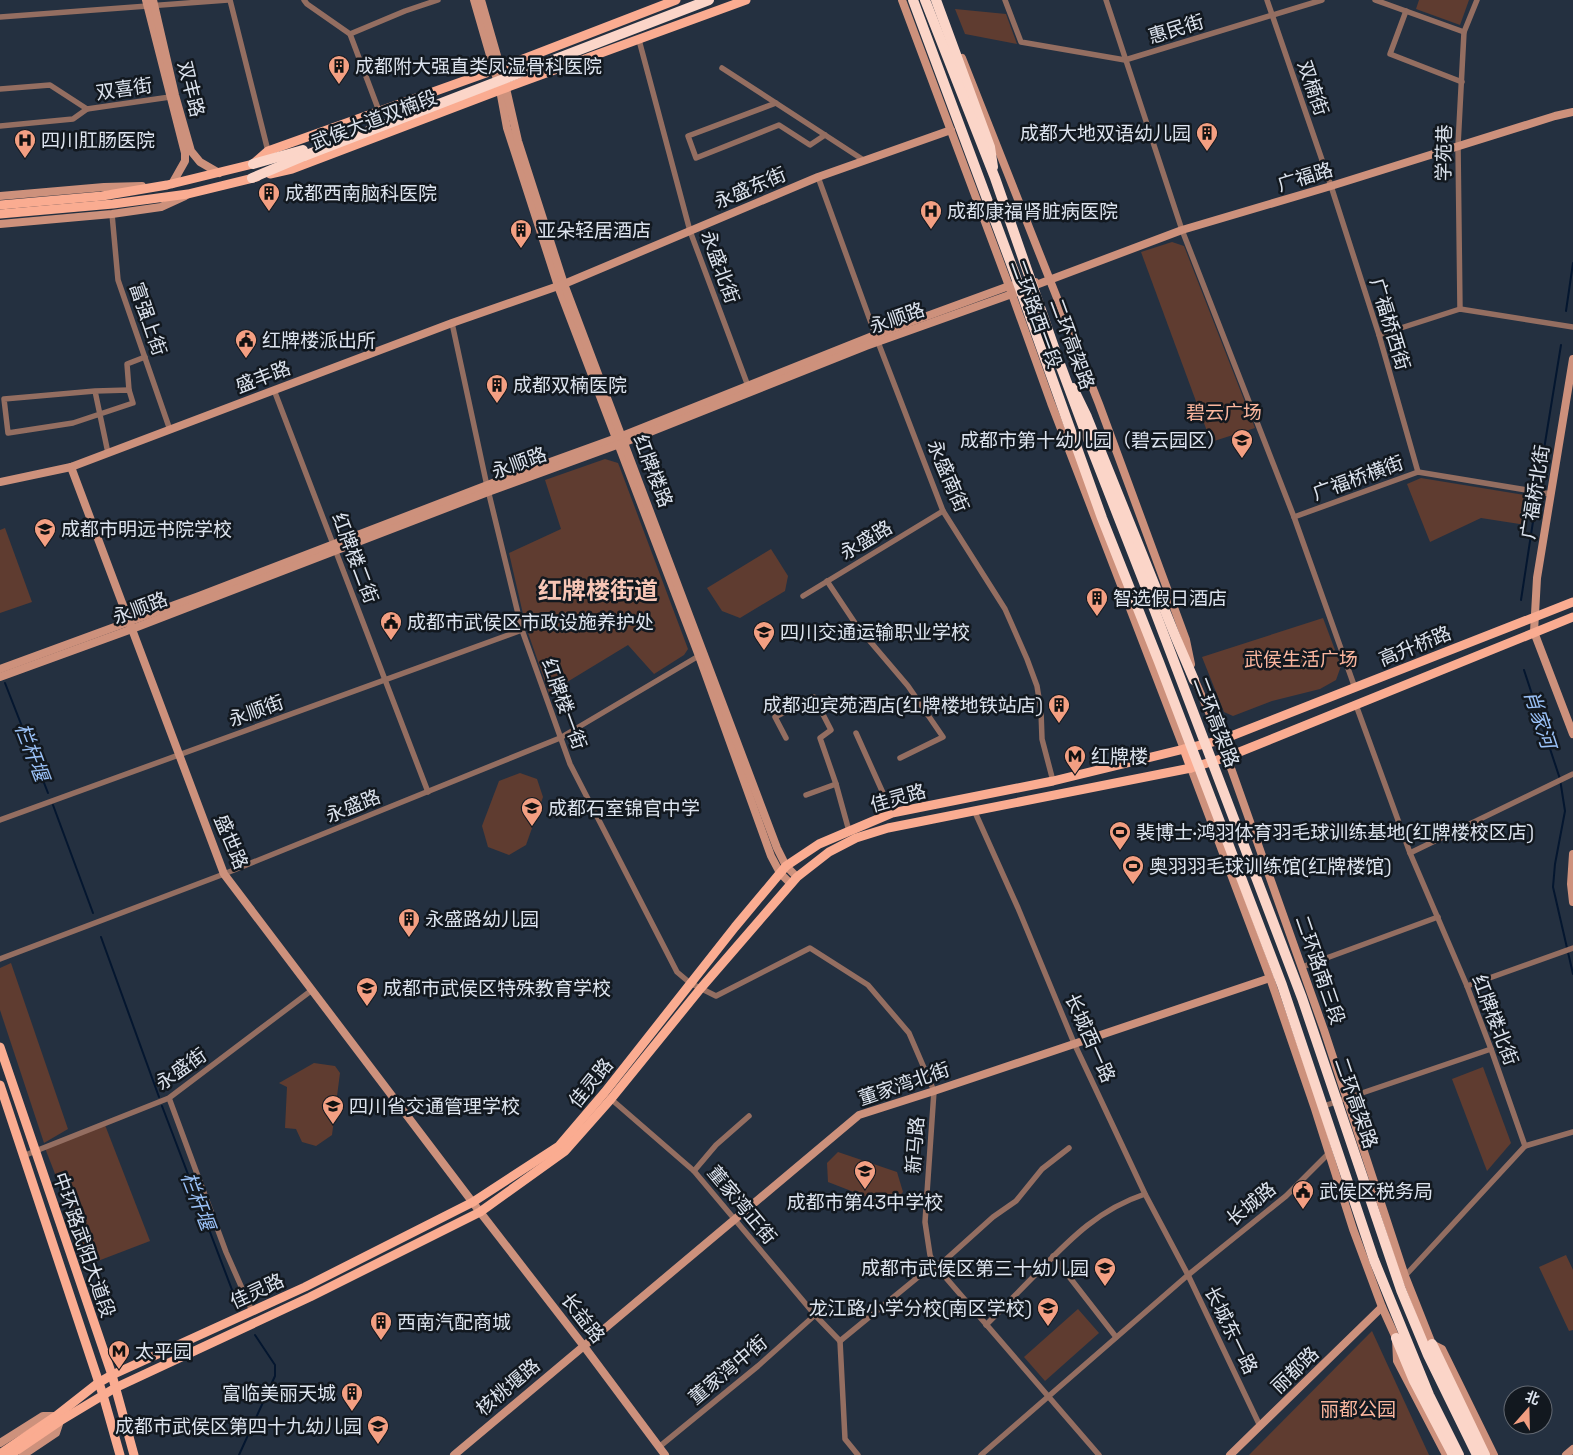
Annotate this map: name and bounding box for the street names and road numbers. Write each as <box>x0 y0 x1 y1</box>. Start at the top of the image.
street label: 惠民街 <box>1145 9 1207 49</box>
street label: 双楠街 <box>1292 57 1334 119</box>
street label: 双丰路 <box>172 58 210 120</box>
street label: 双喜街 <box>94 73 154 105</box>
street label: 武侯大道双楠段 <box>307 84 441 156</box>
street label: 学苑巷 <box>1431 124 1457 182</box>
street label: 广福路 <box>1274 157 1336 197</box>
street label: 永盛东街 <box>710 162 790 214</box>
street label: 永盛北街 <box>695 227 745 307</box>
street label: 二环路西一段 <box>1005 256 1067 372</box>
street label: 广福桥西街 <box>1364 275 1416 373</box>
street label: 富强上街 <box>124 279 172 359</box>
street label: 二环高架路 <box>1044 295 1100 393</box>
street label: 永顺路 <box>866 297 928 339</box>
street label: 盛丰路 <box>232 355 294 399</box>
street label: 红牌楼路 <box>628 431 678 511</box>
street label: 永盛南街 <box>922 436 974 516</box>
street label: 永顺路 <box>488 442 550 484</box>
street label: 广福桥北街 <box>1515 443 1555 541</box>
street label: 广福桥横街 <box>1309 450 1407 506</box>
street label: 红牌楼二街 <box>326 509 384 607</box>
street label: 永盛路 <box>835 515 897 565</box>
street label: 永顺路 <box>109 586 171 630</box>
street label: 高升桥路 <box>1375 620 1455 672</box>
street label: 红牌楼一街 <box>536 655 592 753</box>
street label: 二环高架路 <box>1187 673 1245 771</box>
street label: 永顺街 <box>225 690 287 732</box>
street label: 佳灵路 <box>867 778 929 818</box>
street label: 永盛路 <box>322 784 384 828</box>
street label: 盛世路 <box>208 811 254 873</box>
street label: 二环路南三段 <box>1290 912 1350 1028</box>
street label: 红牌楼北街 <box>1466 971 1524 1069</box>
street label: 长城西一路 <box>1059 990 1121 1086</box>
street label: 永盛街 <box>150 1042 212 1096</box>
street label: 佳灵路 <box>563 1053 619 1113</box>
street label: 二环高架路 <box>1329 1054 1383 1152</box>
street label: 董家湾北街 <box>855 1057 953 1111</box>
street label: 新马路 <box>901 1116 929 1174</box>
street label: 董家湾正街 <box>702 1161 782 1249</box>
street label: 中环路武阳大道段 <box>47 1169 121 1321</box>
street label: 长城路 <box>1221 1176 1281 1232</box>
street label: 佳灵路 <box>226 1268 288 1314</box>
street label: 长城东一路 <box>1199 1282 1263 1378</box>
street label: 长益路 <box>556 1288 610 1348</box>
street label: 董家湾中街 <box>684 1330 772 1410</box>
street label: 丽都路 <box>1266 1341 1324 1399</box>
street label: 核桃堰路 <box>471 1353 545 1421</box>

